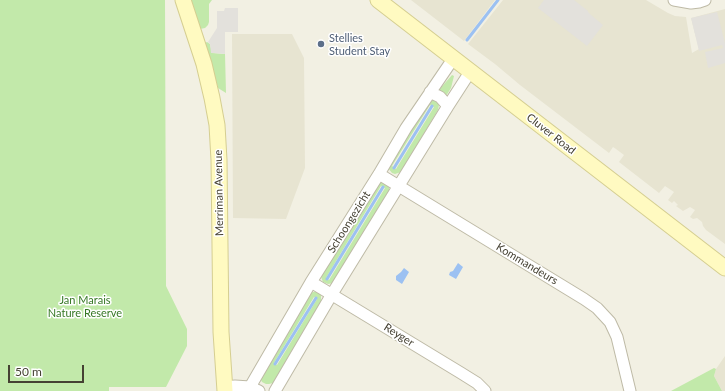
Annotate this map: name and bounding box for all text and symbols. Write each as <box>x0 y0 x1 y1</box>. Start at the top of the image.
place label: Stellies Student Stay <box>329 31 390 57</box>
marker: Stellies Student Stay <box>316 39 326 49</box>
street label: Cluver Road <box>524 111 578 157</box>
street label: Merriman Avenue <box>212 150 226 236</box>
street label: Schoongezicht <box>325 189 373 255</box>
street label: Kommandeurs <box>494 240 560 288</box>
park label: Jan Marais Nature Reserve <box>48 293 122 319</box>
street label: Reyger <box>381 321 417 349</box>
scale bar <box>10 357 86 383</box>
text: 50 m <box>15 364 42 379</box>

